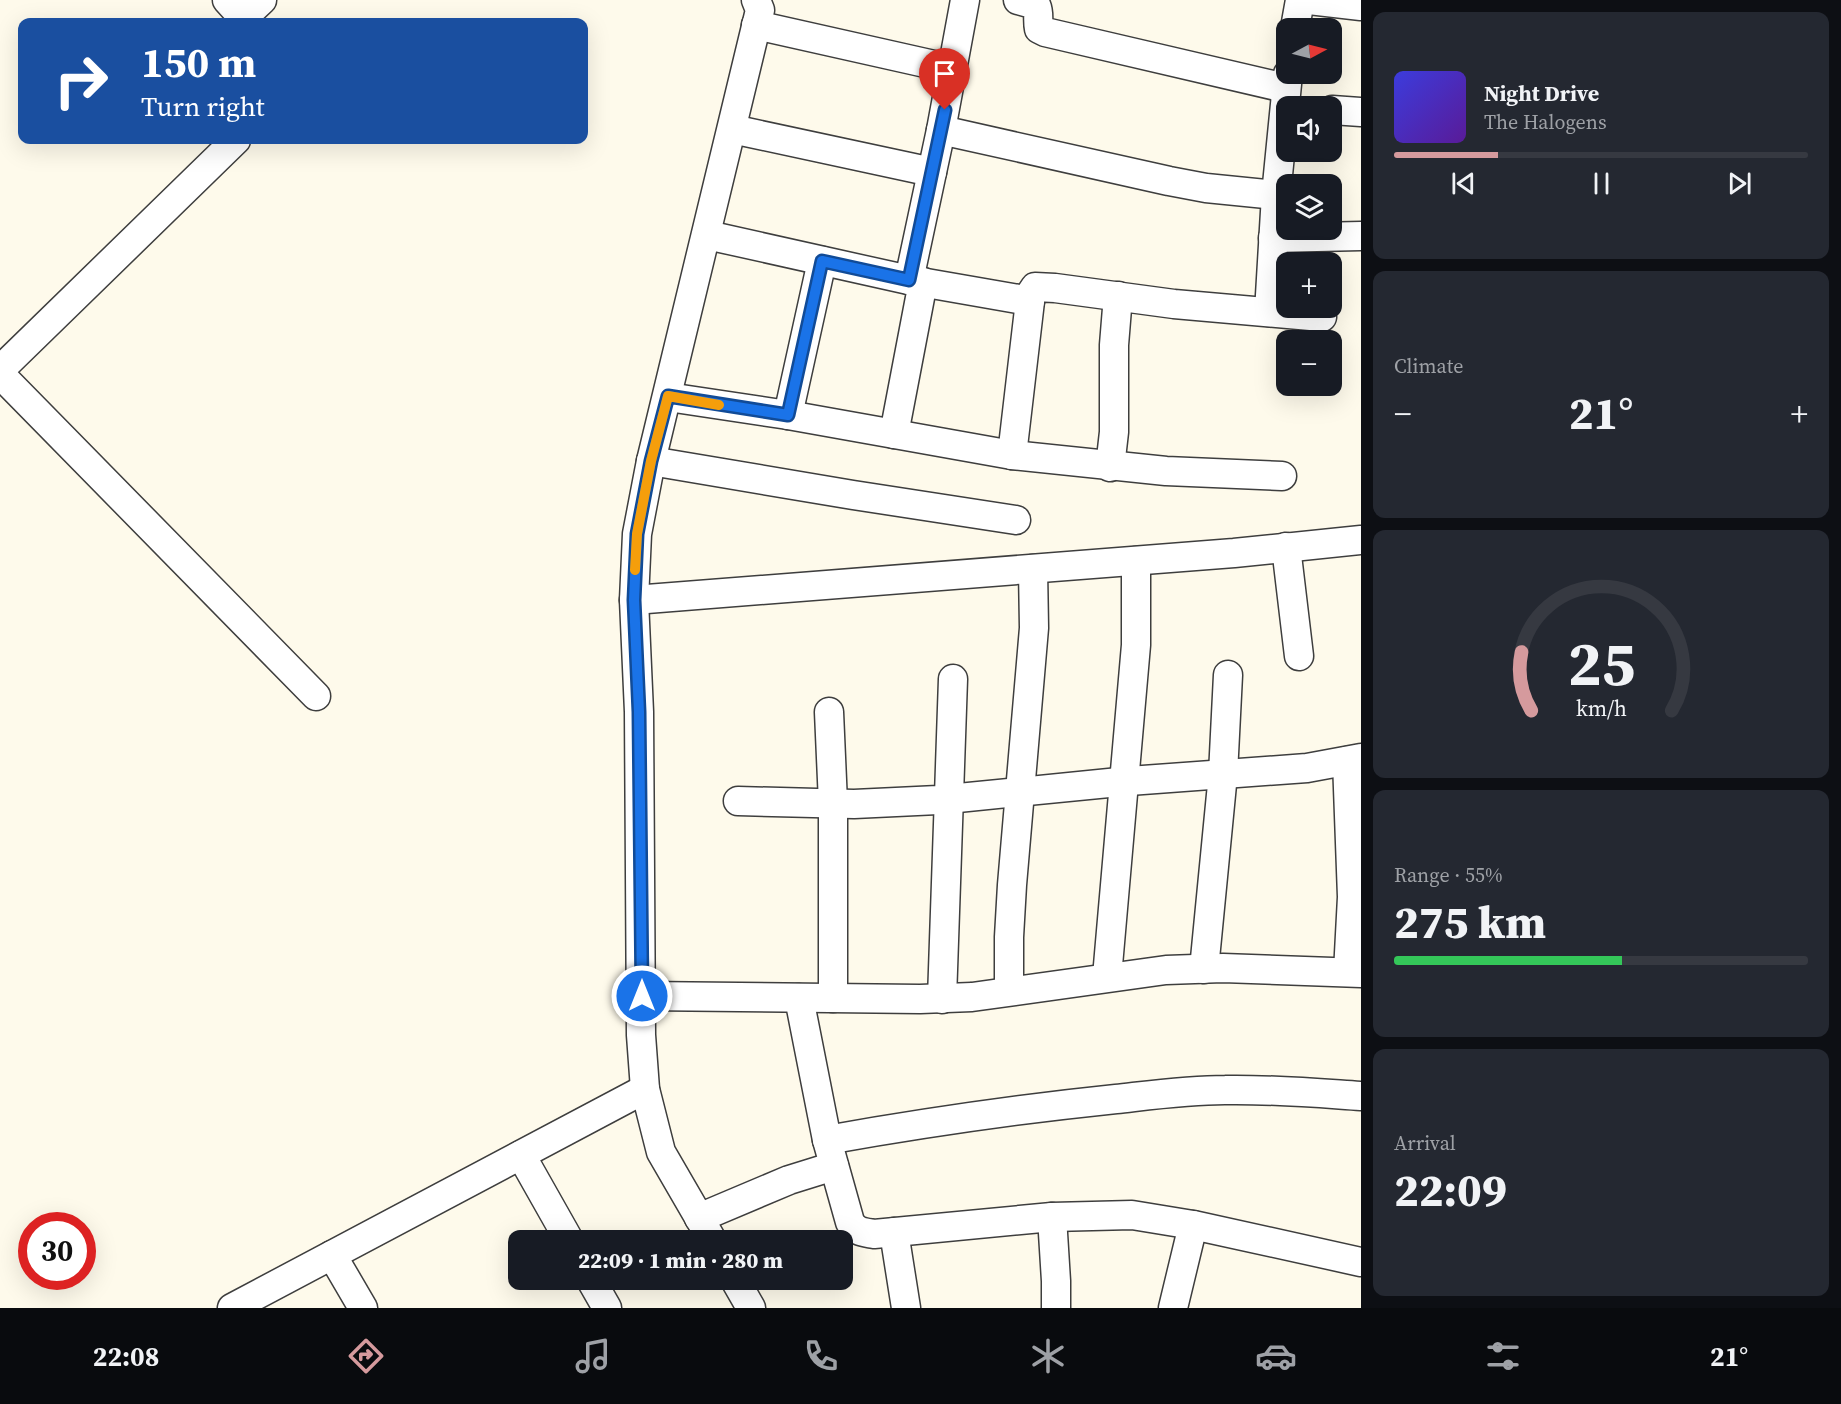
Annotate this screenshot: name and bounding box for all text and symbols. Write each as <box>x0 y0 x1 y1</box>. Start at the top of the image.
north arrow <box>1276 18 1342 84</box>
map controls <box>1276 18 1342 396</box>
text: 150 m <box>141 33 256 91</box>
icon: right <box>42 42 120 120</box>
pin <box>919 48 970 110</box>
icon: arrive <box>928 57 961 90</box>
text: Night Drive <box>1484 78 1599 108</box>
text: Turn right <box>141 88 265 125</box>
button: sound <box>1276 96 1342 162</box>
text: The Halogens <box>1484 108 1607 136</box>
icon: previous <box>1447 167 1480 200</box>
icon: pause <box>1585 167 1618 200</box>
icon: next <box>1723 167 1756 200</box>
button: layers <box>1276 174 1342 240</box>
button: + <box>1276 252 1342 318</box>
button: − <box>1276 330 1342 396</box>
text: Climate <box>1394 352 1463 380</box>
text: 21° <box>1569 382 1633 444</box>
text: − <box>1394 391 1412 436</box>
text: + <box>1790 391 1808 436</box>
text: 25 <box>1567 620 1635 706</box>
text: km/h <box>1575 694 1627 723</box>
text: Range · 55% <box>1394 861 1503 889</box>
text: 275 km <box>1394 891 1546 953</box>
position arrow <box>610 964 674 1028</box>
text: Arrival <box>1394 1129 1456 1157</box>
text: 22:09 <box>1394 1159 1507 1221</box>
speed limit sign: 30 <box>18 1212 96 1290</box>
text: 22:09 · 1 min · 280 m <box>578 1245 783 1275</box>
icon: directions <box>345 1335 387 1377</box>
icon: music <box>572 1335 614 1377</box>
icon: phone <box>800 1335 842 1377</box>
icon: climate <box>1027 1335 1069 1377</box>
icon: car <box>1255 1335 1297 1377</box>
icon: filters <box>1482 1335 1524 1377</box>
text: 22:08 <box>93 1338 159 1375</box>
text: 21° <box>1710 1338 1748 1375</box>

